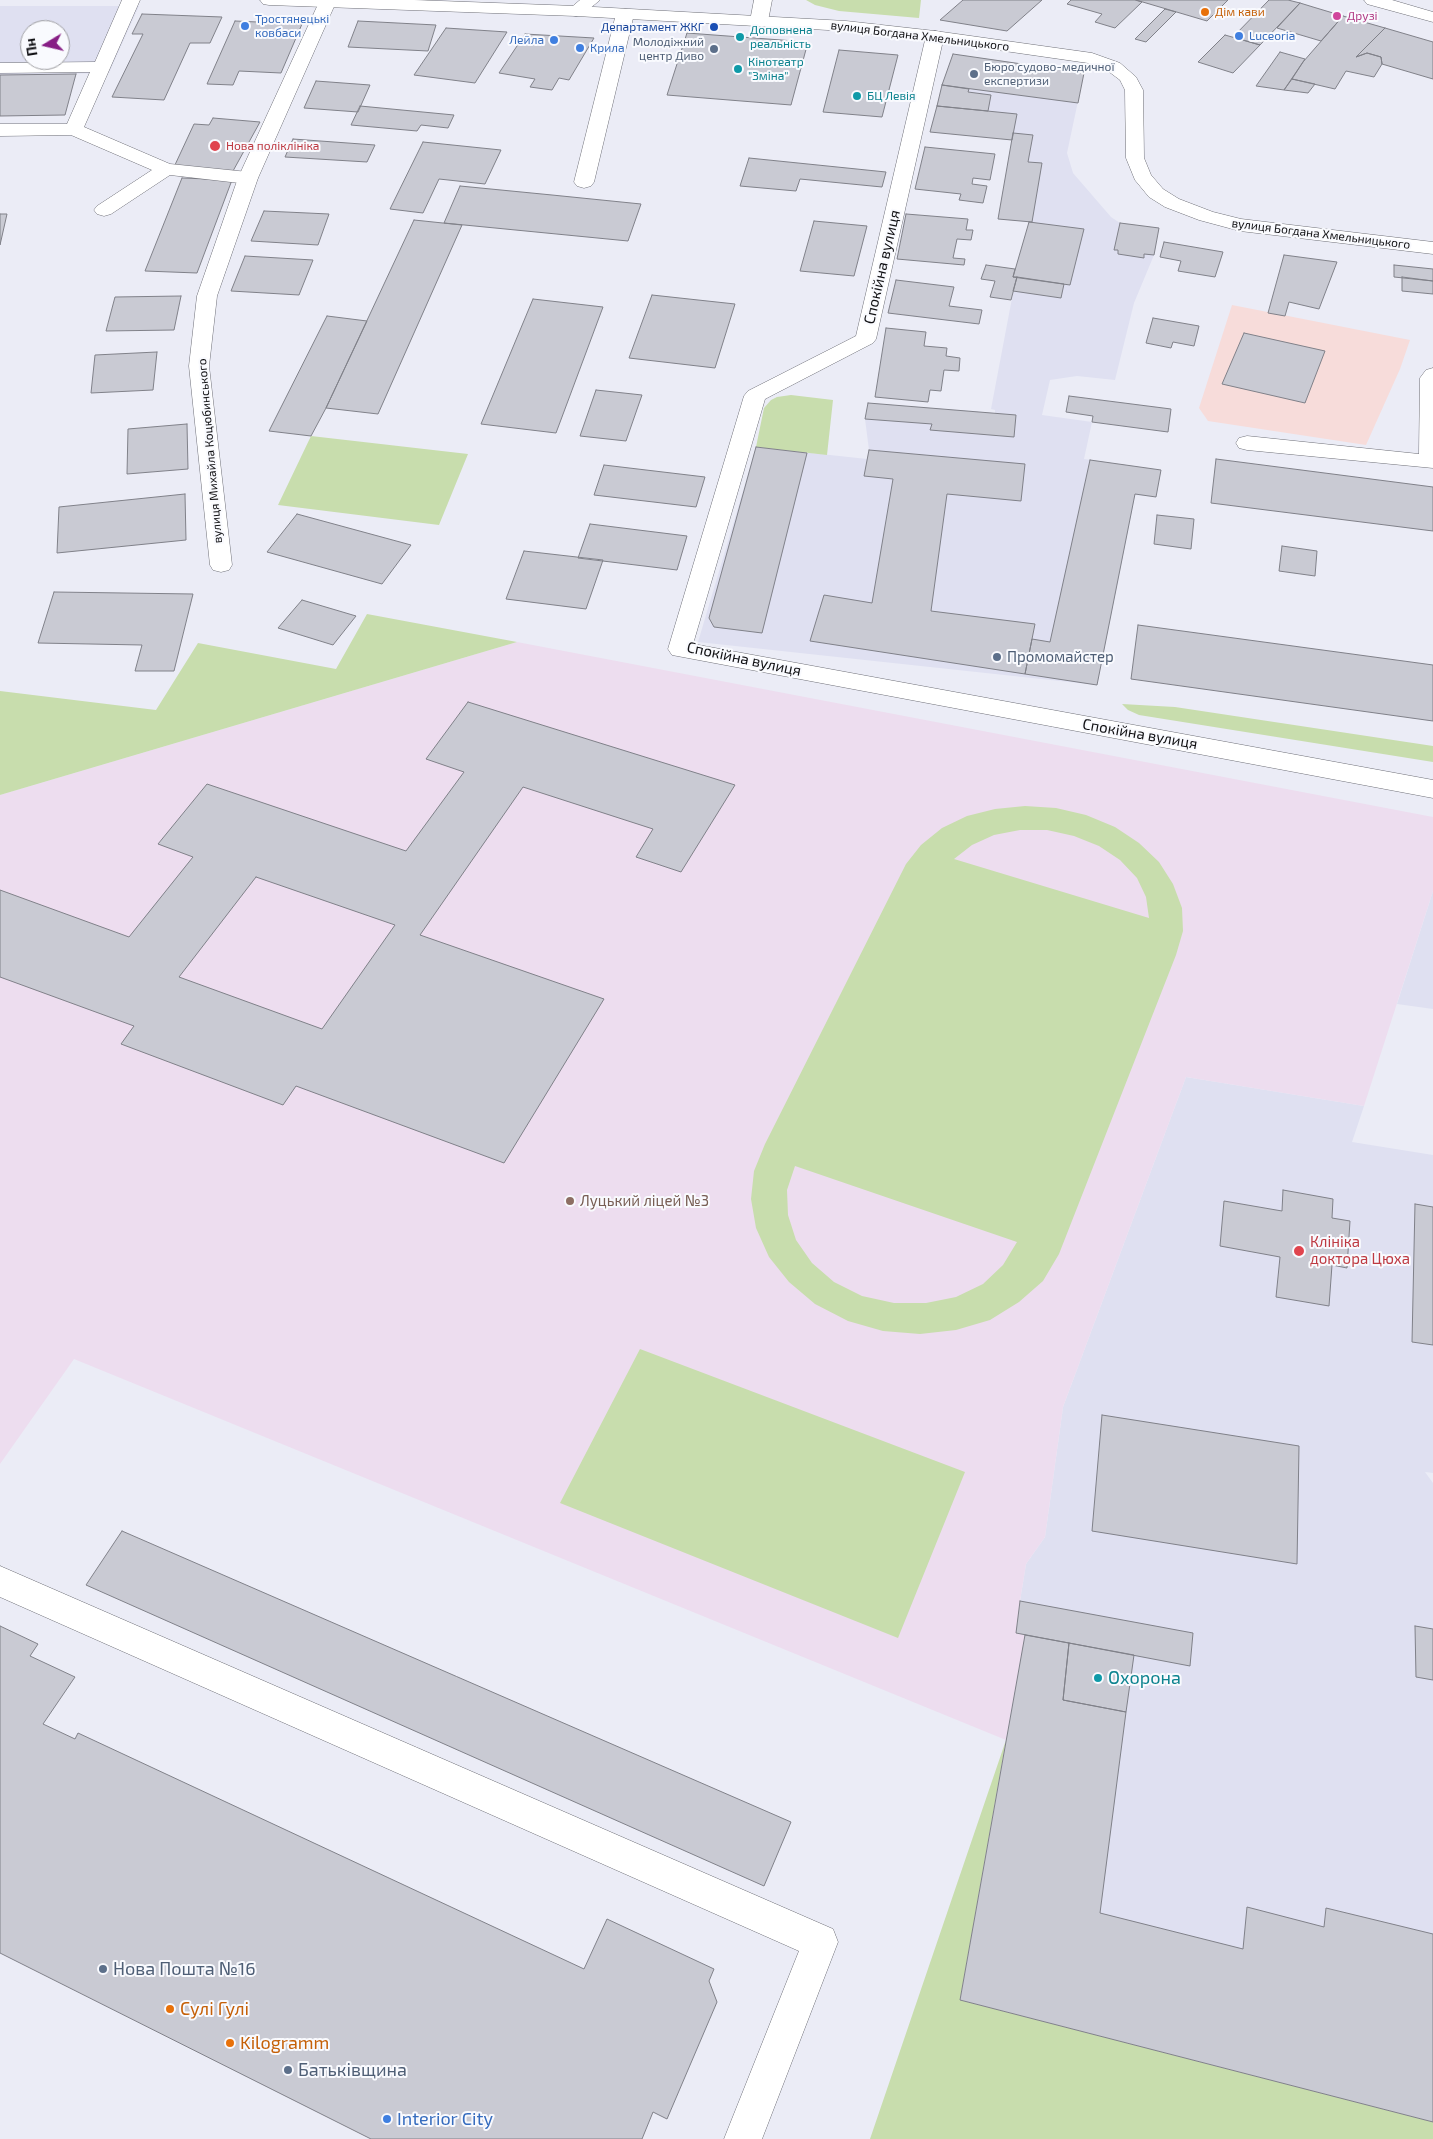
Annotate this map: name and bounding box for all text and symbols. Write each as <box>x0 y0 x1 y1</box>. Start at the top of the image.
place label: Дім кави <box>1215 5 1265 19</box>
marker: Дім кави <box>1199 6 1211 18</box>
place label: Друзі <box>1347 9 1378 23</box>
marker: Друзі <box>1331 10 1343 22</box>
place label: Тростянецькі ковбаси <box>255 12 329 40</box>
street label: вулиця Богдана Хмельницького <box>830 18 1010 54</box>
north arrow <box>20 20 70 70</box>
marker: Тростянецькі ковбаси <box>239 20 251 32</box>
place label: Департамент ЖКГ <box>601 20 704 34</box>
marker: Департамент ЖКГ <box>708 21 720 33</box>
place label: Доповнена реальність <box>750 23 813 51</box>
place label: Luceoria <box>1249 29 1295 43</box>
marker: Luceoria <box>1233 30 1245 42</box>
marker: Доповнена реальність <box>734 31 746 43</box>
place label: Лейла <box>509 33 544 47</box>
marker: Лейла <box>548 34 560 46</box>
place label: Молодіжний центр Диво <box>633 35 704 63</box>
text: Пн <box>21 37 40 58</box>
place label: Крила <box>590 41 625 55</box>
marker: Крила <box>574 42 586 54</box>
marker: Молодіжний центр Диво <box>708 43 720 55</box>
place label: Кінотеатр "Зміна" <box>748 55 804 83</box>
place label: Бюро судово-медичної експертизи <box>984 60 1114 88</box>
marker: Кінотеатр "Зміна" <box>732 63 744 75</box>
marker: Бюро судово-медичної експертизи <box>968 68 980 80</box>
place label: БЦ Левія <box>867 89 916 103</box>
marker: БЦ Левія <box>851 90 863 102</box>
marker: Нова поліклініка <box>208 139 222 153</box>
place label: Нова поліклініка <box>226 139 319 153</box>
street label: Спокійна вулиця <box>860 208 904 326</box>
street label: вулиця Богдана Хмельницького <box>1231 216 1411 252</box>
street label: вулиця Михайла Коцюбинського <box>195 358 225 544</box>
street label: Спокійна вулиця <box>685 638 803 680</box>
place label: Промомайстер <box>1007 648 1114 666</box>
marker: Промомайстер <box>991 651 1003 663</box>
street label: Спокійна вулиця <box>1081 715 1199 753</box>
place label: Луцький ліцей №3 <box>580 1192 709 1210</box>
marker: Луцький ліцей №3 <box>564 1195 576 1207</box>
place label: Клініка доктора Цюха <box>1310 1233 1410 1268</box>
marker: Клініка доктора Цюха <box>1292 1244 1306 1258</box>
place label: Охорона <box>1108 1667 1181 1689</box>
marker: Охорона <box>1092 1672 1104 1684</box>
place label: Нова Пошта №16 <box>113 1958 256 1980</box>
marker: Нова Пошта №16 <box>97 1963 109 1975</box>
place label: Сулі Гулі <box>180 1998 249 2020</box>
marker: Сулі Гулі <box>164 2003 176 2015</box>
place label: Kilogramm <box>240 2032 329 2054</box>
marker: Kilogramm <box>224 2037 236 2049</box>
place label: Батьківщина <box>298 2059 407 2081</box>
marker: Батьківщина <box>282 2064 294 2076</box>
place label: Interior City <box>397 2108 493 2130</box>
marker: Interior City <box>381 2113 393 2125</box>

